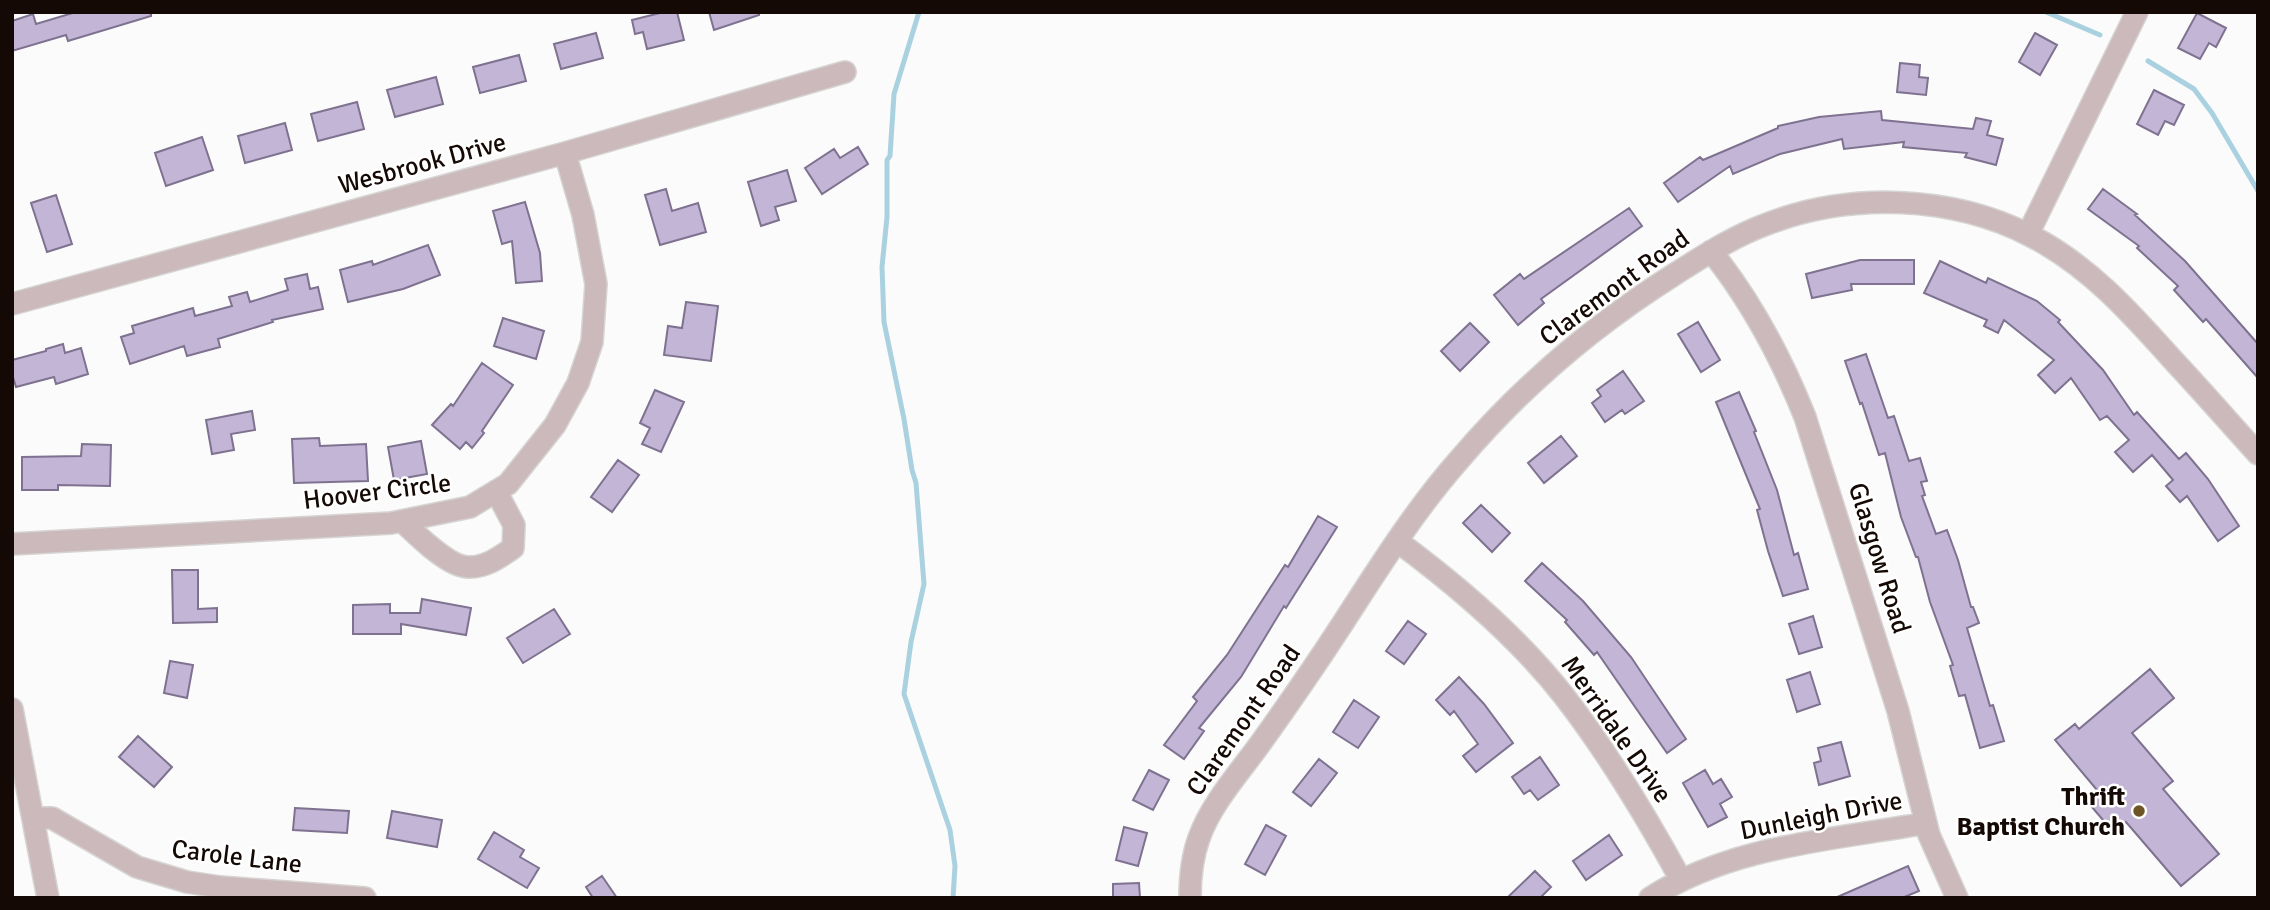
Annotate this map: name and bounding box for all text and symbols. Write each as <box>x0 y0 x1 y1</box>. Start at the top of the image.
street label: Wesbrook Drive <box>335 126 510 202</box>
street label: Claremont Road <box>1533 223 1696 353</box>
street label: Hoover Circle <box>301 467 453 517</box>
street label: Glasgow Road <box>1841 479 1917 638</box>
street label: Claremont Road <box>1180 639 1308 802</box>
street label: Merridale Drive <box>1554 650 1679 809</box>
place label: Thrift Baptist Church <box>1957 781 2125 843</box>
street label: Dunleigh Drive <box>1737 785 1905 847</box>
marker: Thrift Baptist Church <box>2131 803 2147 819</box>
street label: Carole Lane <box>170 833 304 881</box>

